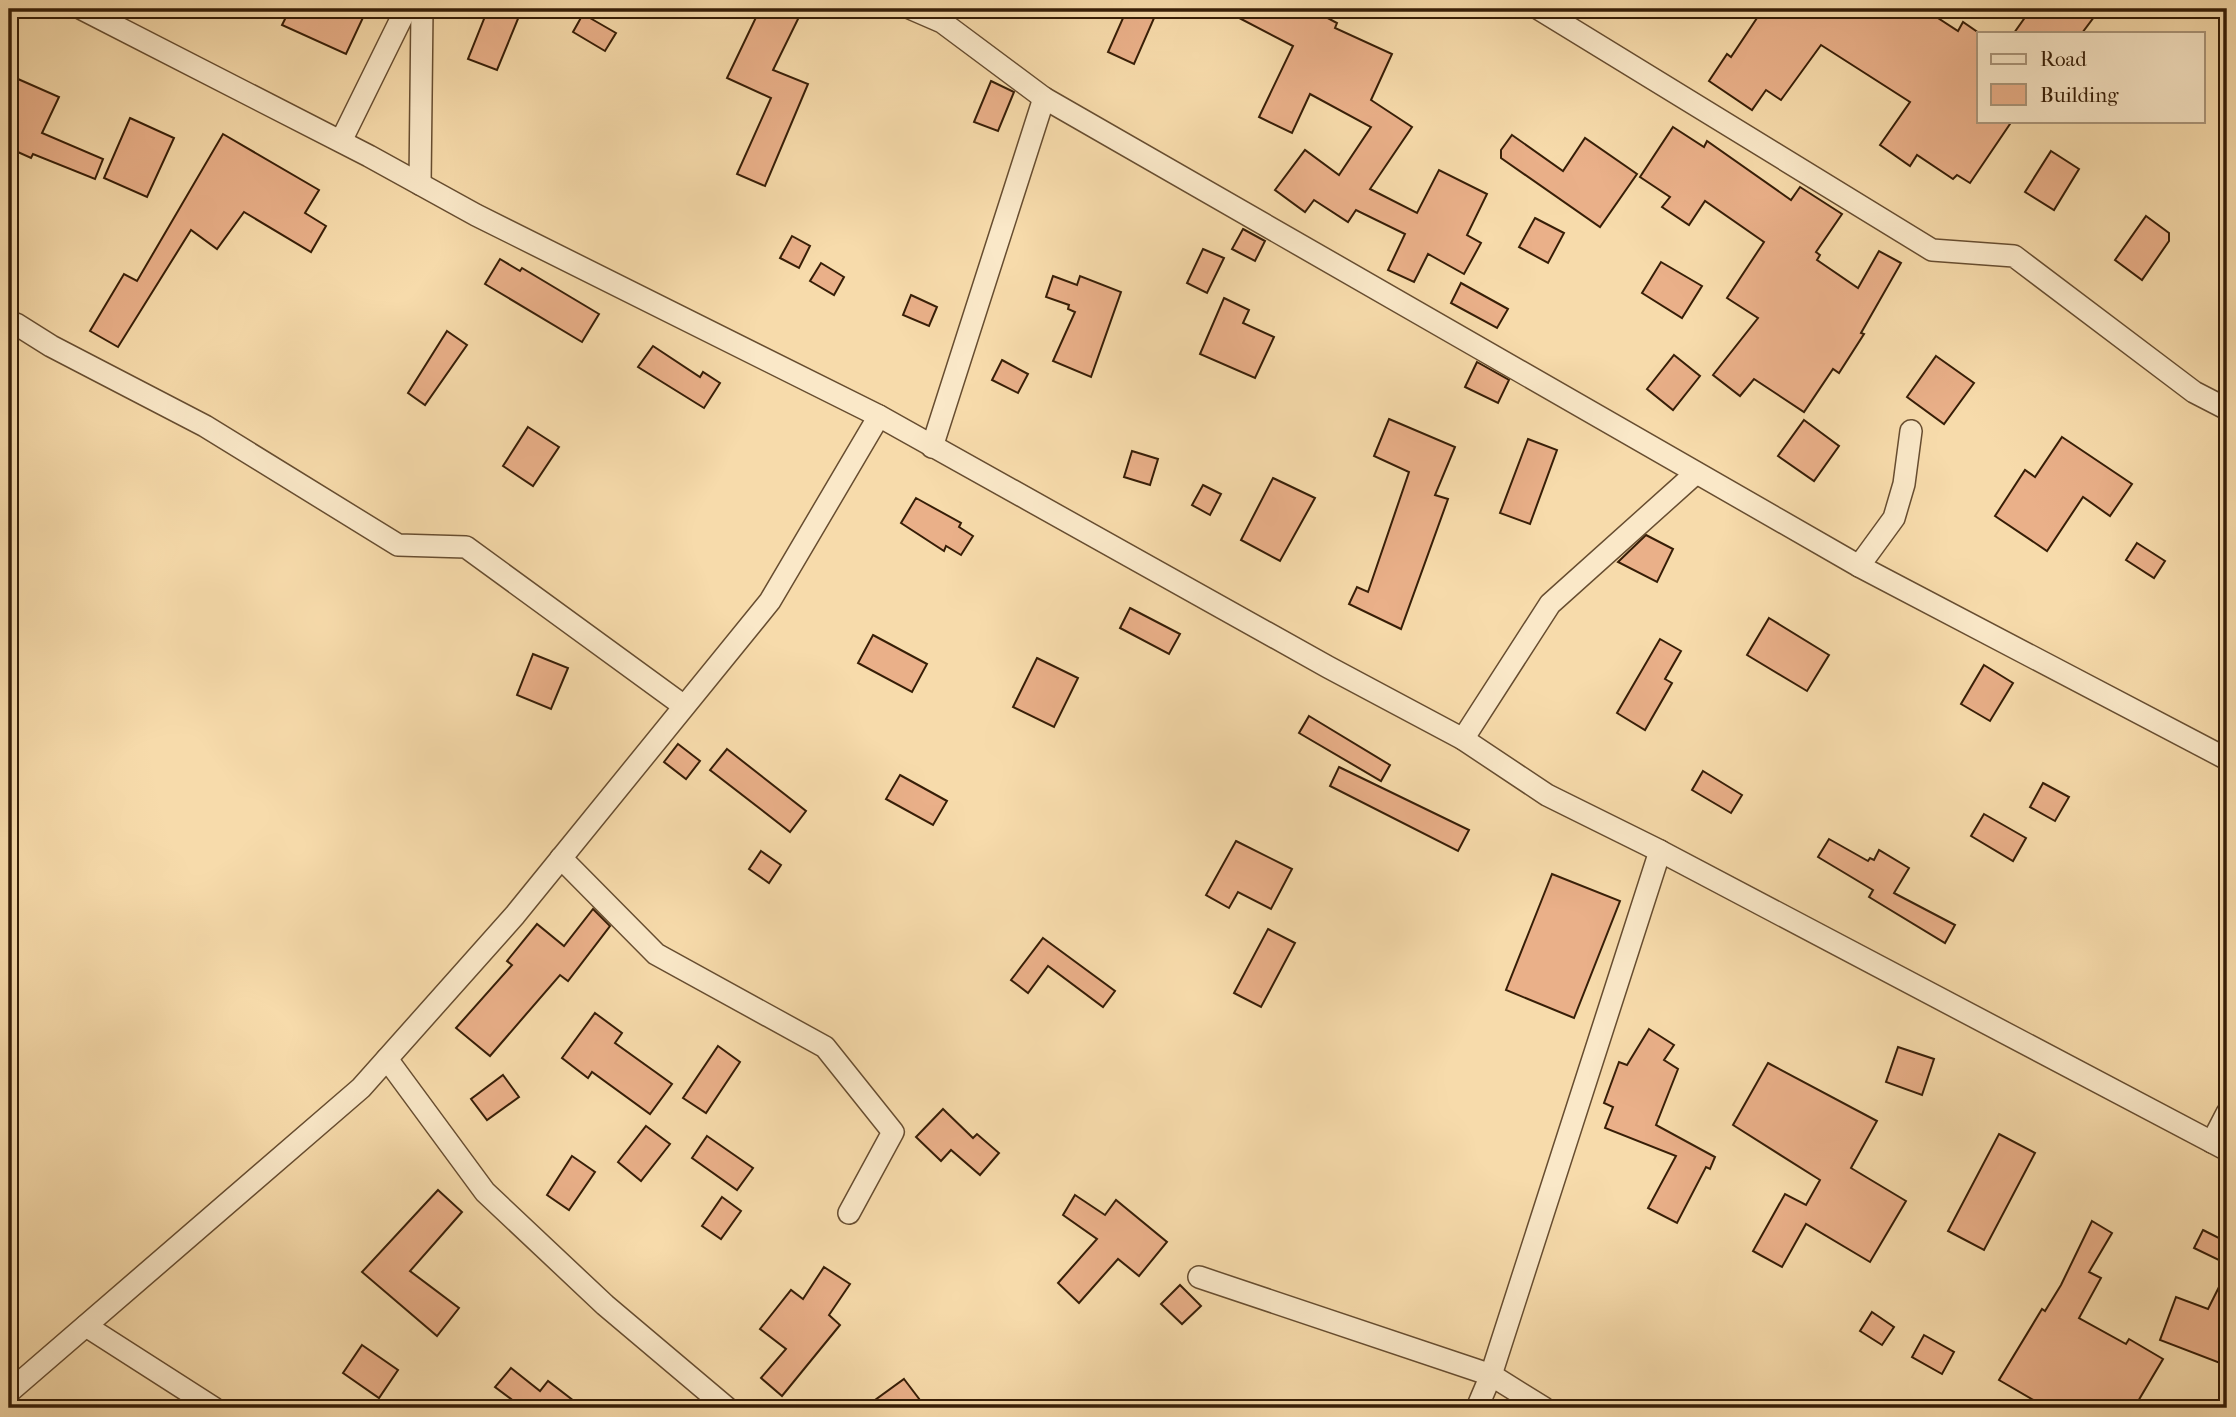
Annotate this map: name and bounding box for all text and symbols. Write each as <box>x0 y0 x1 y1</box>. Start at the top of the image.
legend <box>1977 32 2204 122</box>
text: Road <box>2040 47 2087 71</box>
text: Building <box>2040 83 2119 107</box>

